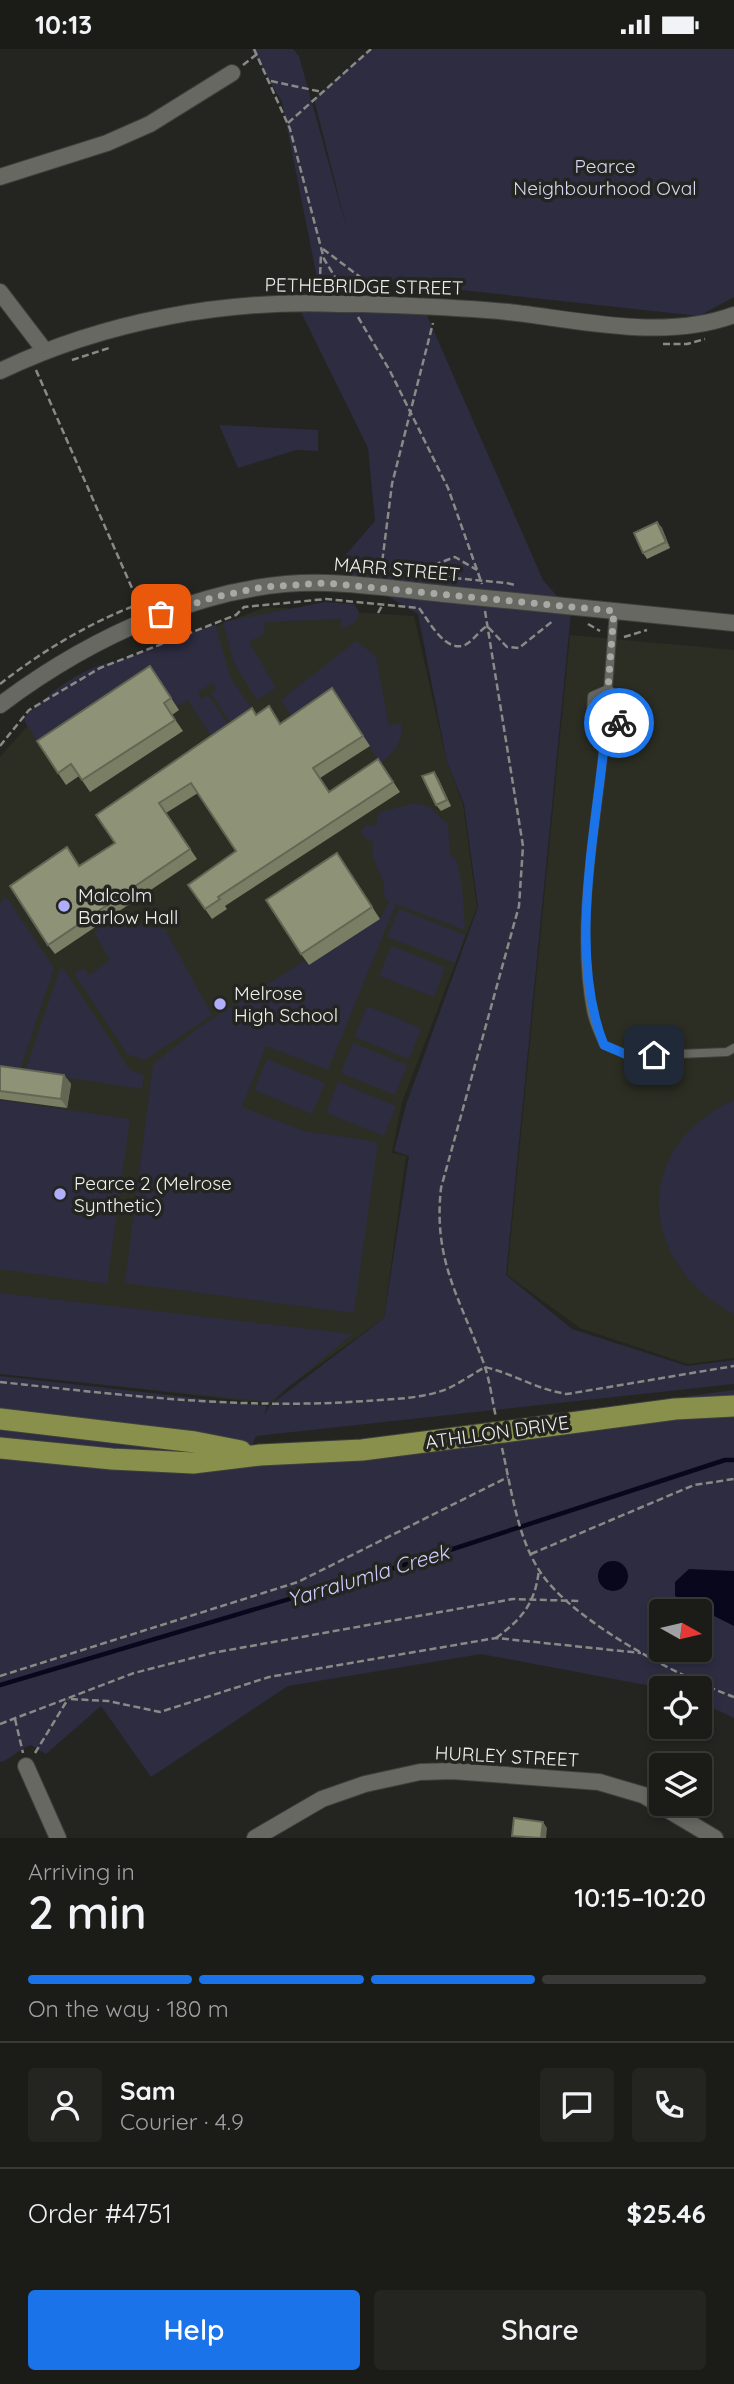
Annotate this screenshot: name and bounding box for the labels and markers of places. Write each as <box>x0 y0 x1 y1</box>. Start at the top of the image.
pin <box>131 584 191 644</box>
place label: Malcolm Barlow Hall <box>78 883 178 929</box>
marker: Malcolm Barlow Hall <box>56 898 72 914</box>
place label: Melrose High School <box>234 981 338 1027</box>
marker: Melrose High School <box>212 996 228 1012</box>
pin <box>624 1025 684 1085</box>
place label: Pearce 2 (Melrose Synthetic) <box>74 1171 232 1217</box>
marker: Pearce 2 (Melrose Synthetic) <box>52 1186 68 1202</box>

